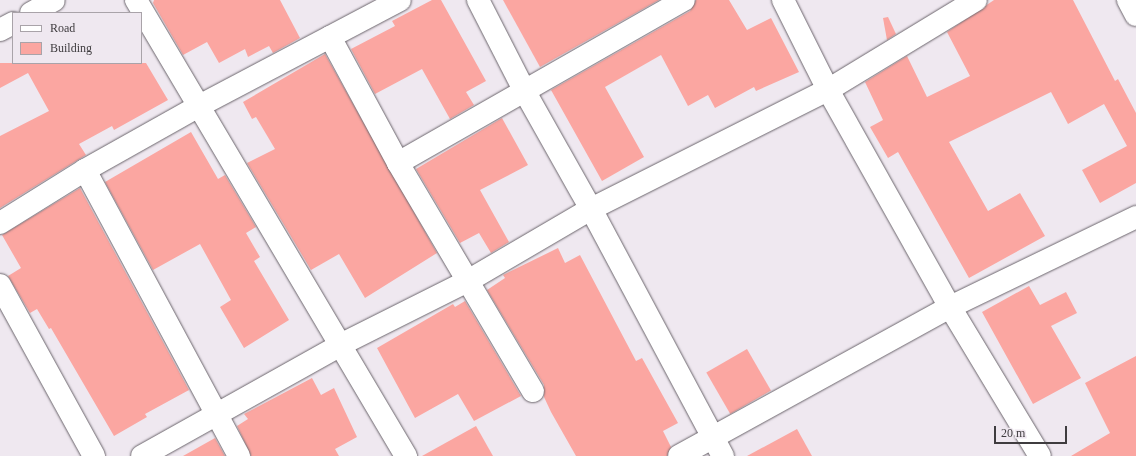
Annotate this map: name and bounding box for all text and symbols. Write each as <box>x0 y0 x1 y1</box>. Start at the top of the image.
legend <box>12 12 142 64</box>
text: Road <box>50 21 75 35</box>
text: Building <box>50 41 92 55</box>
scale bar <box>996 418 1069 444</box>
text: 20 m <box>1001 426 1025 440</box>

